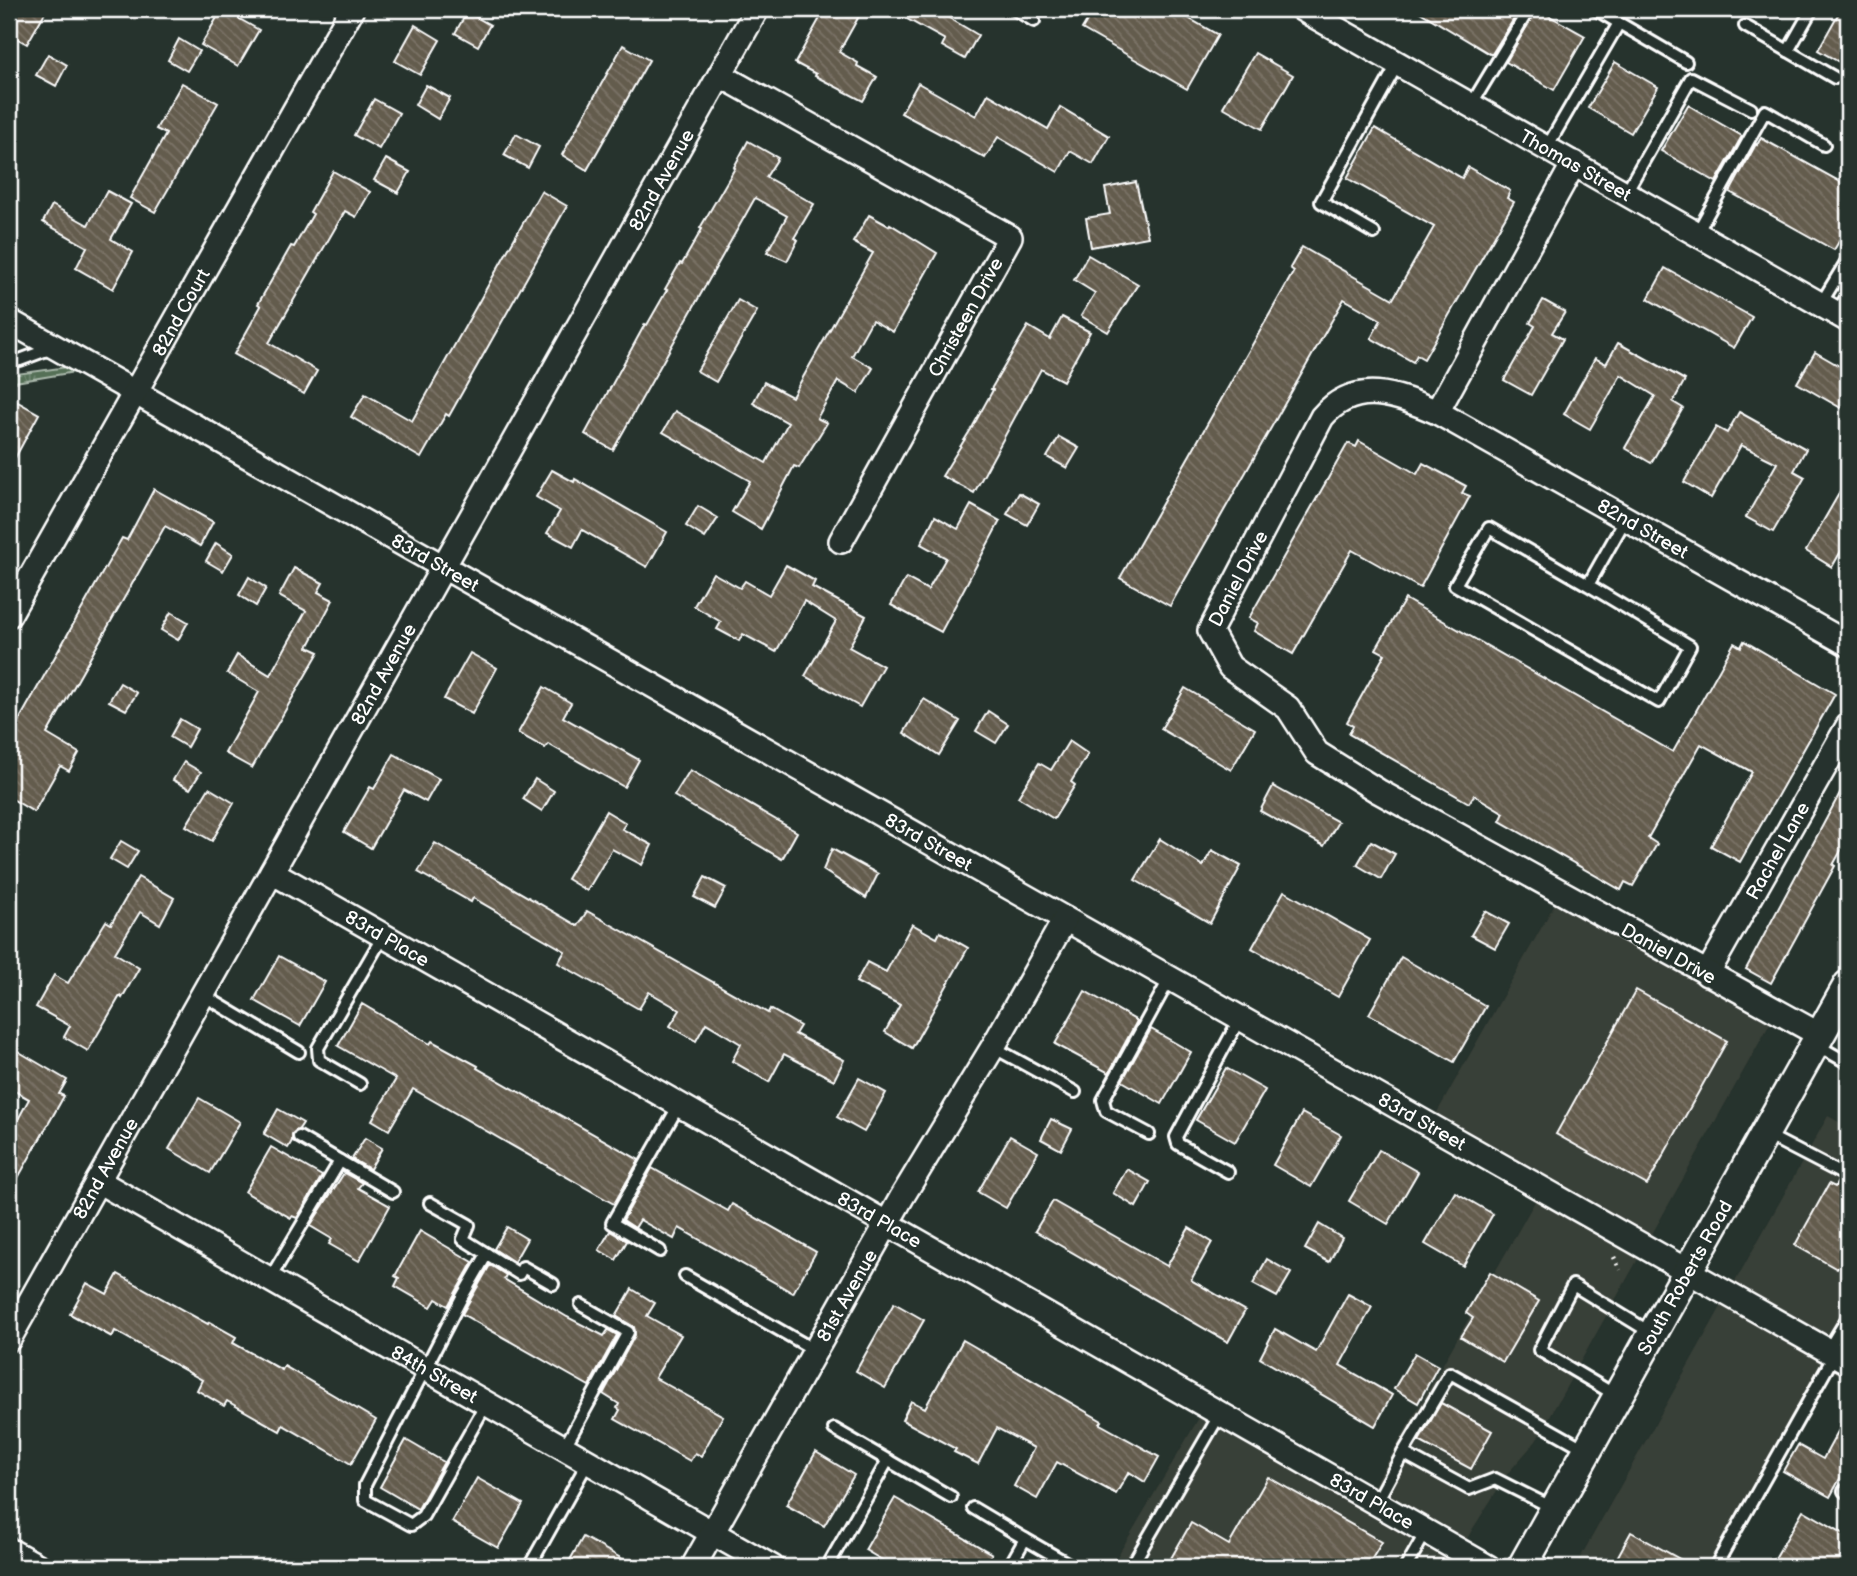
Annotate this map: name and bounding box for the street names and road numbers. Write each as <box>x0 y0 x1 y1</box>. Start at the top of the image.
street label: Thomas Street <box>1515 125 1635 207</box>
street label: 82nd Avenue <box>625 126 700 235</box>
street label: Christeen Drive <box>924 254 1009 381</box>
street label: 82nd Court <box>148 265 216 361</box>
street label: 82nd Street <box>1593 495 1692 565</box>
street label: Daniel Drive <box>1204 527 1273 631</box>
street label: 83rd Street <box>387 530 483 598</box>
street label: 82nd Avenue <box>347 620 422 730</box>
street label: Rachel Lane <box>1742 798 1815 904</box>
street label: 83rd Street <box>880 809 976 877</box>
street label: 83rd Place <box>340 906 433 972</box>
street label: Daniel Drive <box>1617 919 1720 990</box>
street label: 83rd Street <box>1374 1088 1470 1156</box>
street label: 82nd Avenue <box>69 1114 144 1224</box>
street label: 83rd Place <box>833 1187 925 1254</box>
street label: South Roberts Road <box>1633 1197 1738 1359</box>
street label: 81st Avenue <box>812 1246 883 1346</box>
street label: 84th Street <box>387 1341 481 1409</box>
street label: 83rd Place <box>1325 1469 1418 1535</box>

